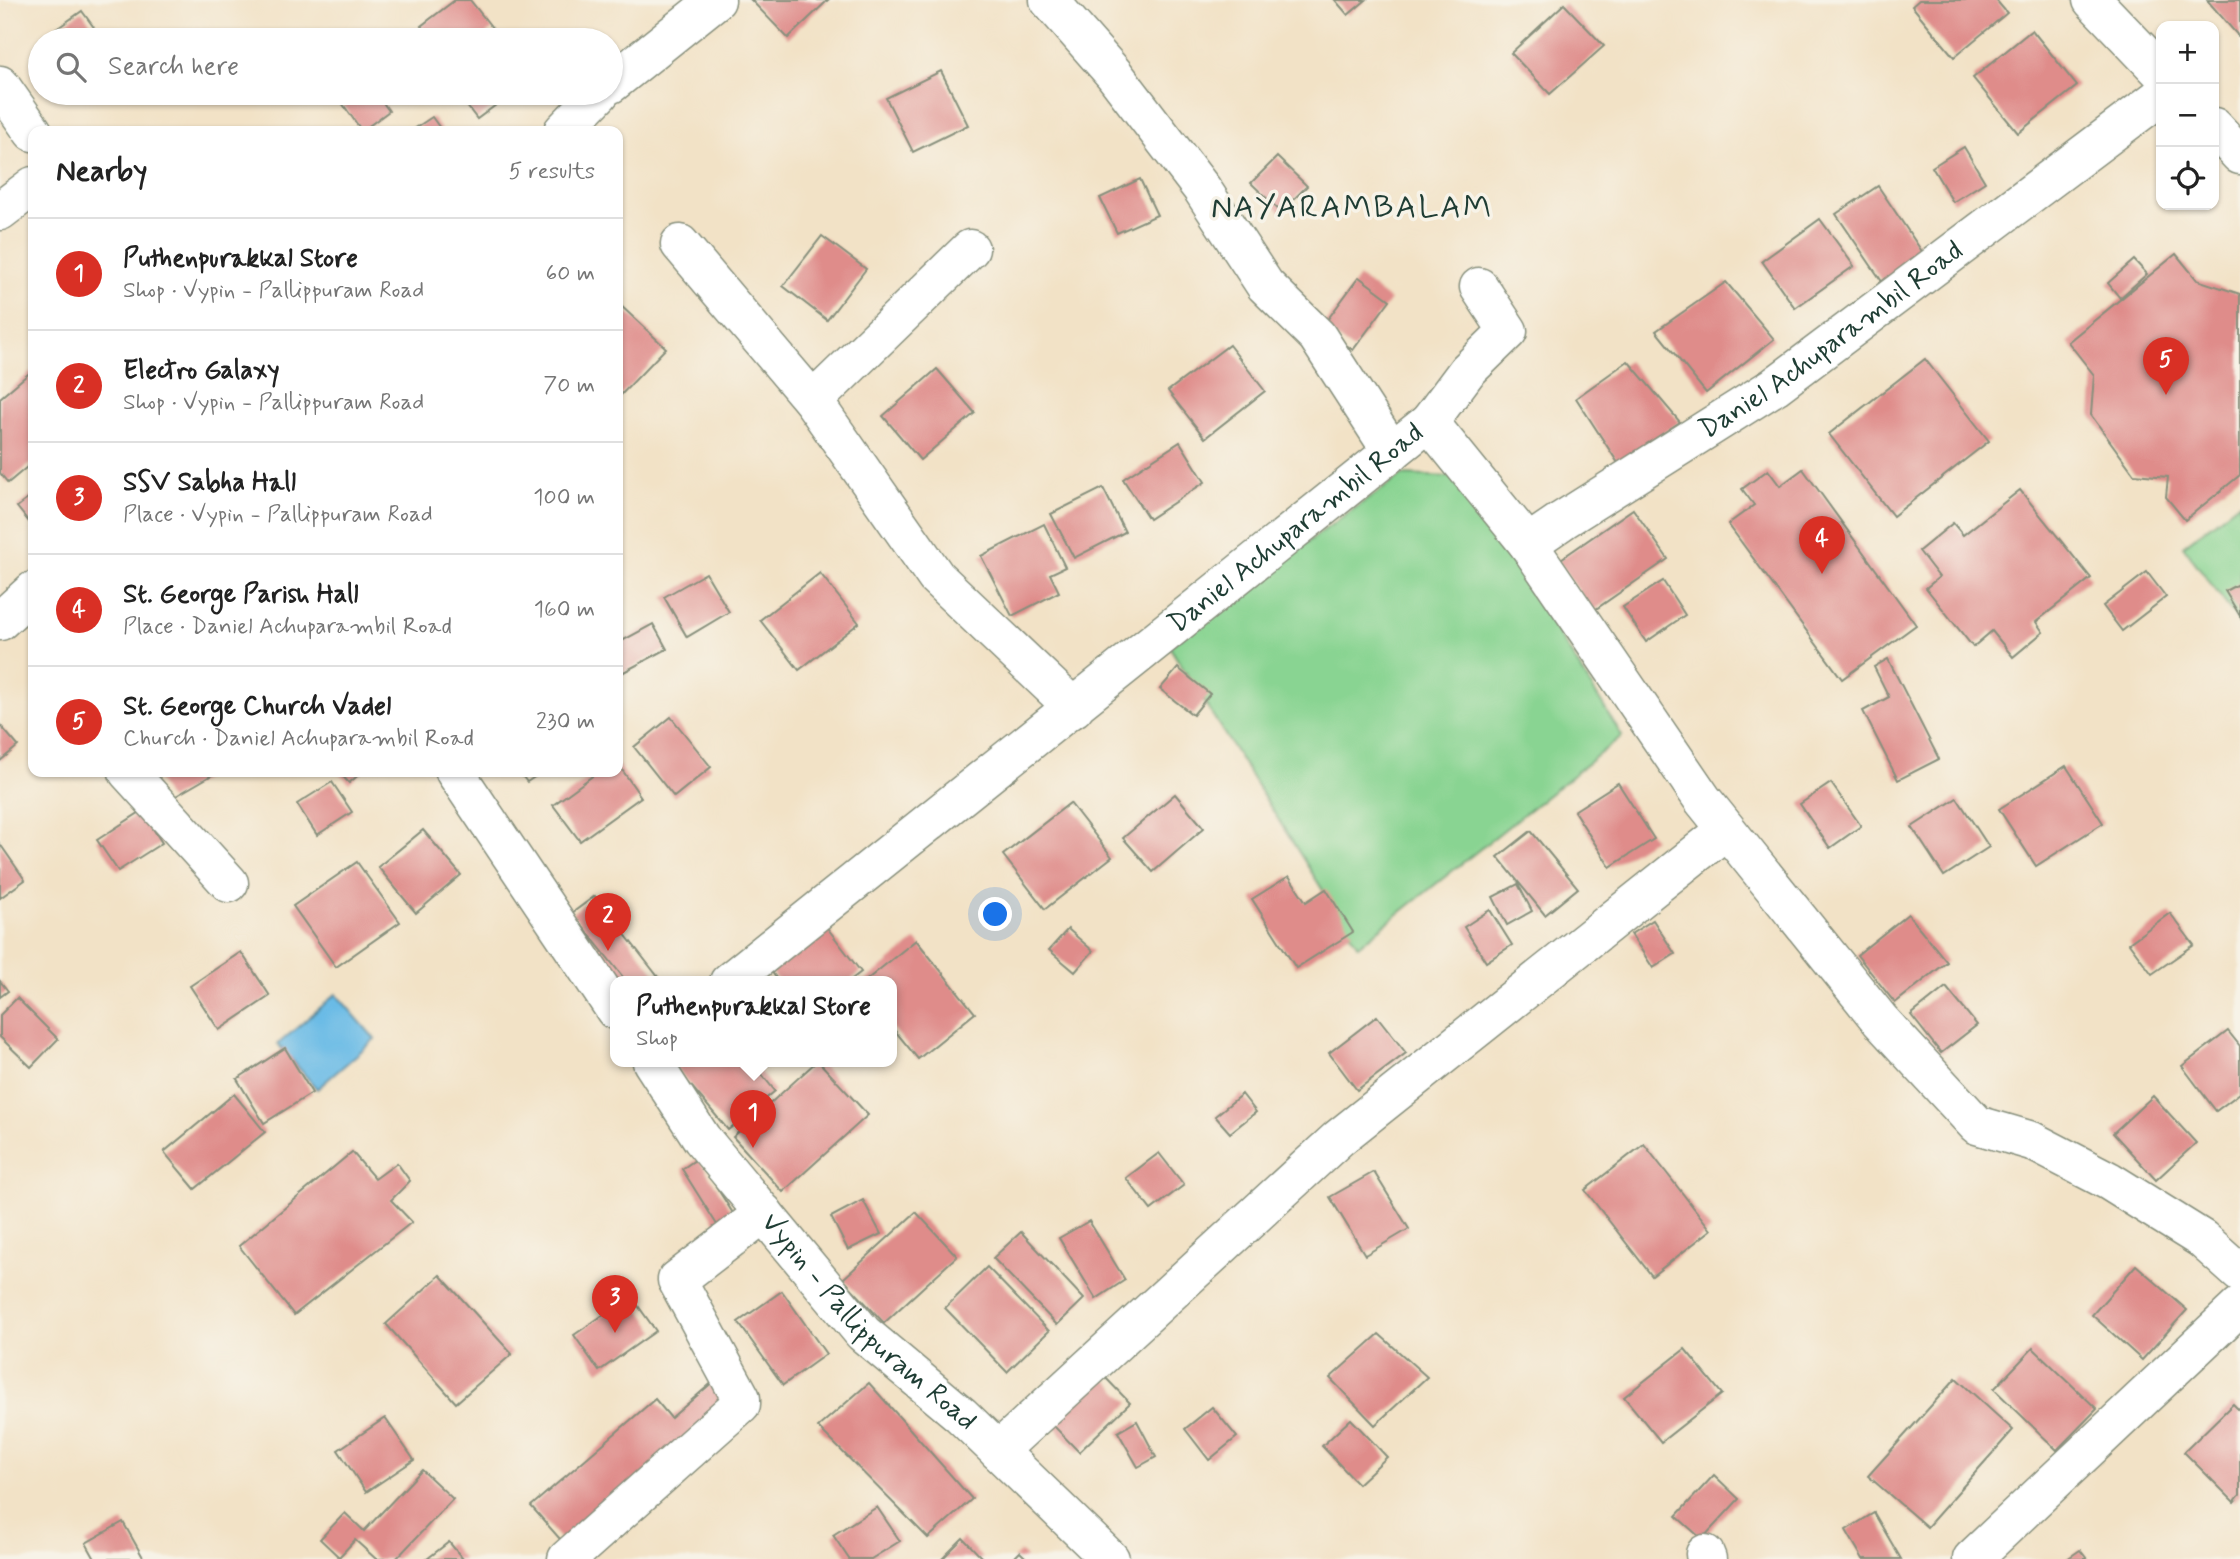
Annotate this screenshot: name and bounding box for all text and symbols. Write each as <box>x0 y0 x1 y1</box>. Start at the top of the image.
map controls <box>2156 21 2219 210</box>
button: + <box>2156 21 2219 84</box>
search box <box>28 28 623 105</box>
icon: search <box>52 48 90 86</box>
text: Search here <box>108 50 239 84</box>
button: − <box>2156 84 2219 147</box>
button: locate <box>2156 147 2219 210</box>
text: Nearby <box>56 152 147 191</box>
text: 5 results <box>509 157 595 187</box>
district label: NAYARAMBALAM <box>1211 187 1493 229</box>
street label: Daniel Achuparambil Road <box>1692 232 1971 448</box>
text: Puthenpurakkal Store <box>123 242 358 276</box>
text: 1 <box>74 259 84 289</box>
text: 60 m <box>546 259 595 289</box>
text: Shop · Vypin - Pallippuram Road <box>123 276 424 306</box>
pin: 5 <box>2143 337 2189 395</box>
text: Electro Galaxy <box>123 354 279 388</box>
text: 2 <box>73 371 85 401</box>
text: 70 m <box>543 371 595 401</box>
text: Shop · Vypin - Pallippuram Road <box>123 388 424 418</box>
street label: Daniel Achuparambil Road <box>1160 415 1431 642</box>
text: SSV Sabha Hall <box>123 466 296 500</box>
text: 3 <box>74 483 84 513</box>
text: 100 m <box>533 483 595 513</box>
text: Place · Vypin - Pallippuram Road <box>123 500 433 530</box>
pin: 4 <box>1799 516 1845 574</box>
text: St. George Parish Hall <box>123 578 359 612</box>
text: 4 <box>72 595 86 625</box>
text: 160 m <box>534 595 595 625</box>
text: Place · Daniel Achuparambil Road <box>123 612 452 642</box>
text: St. George Church Vadel <box>123 690 391 724</box>
text: 5 <box>72 707 86 737</box>
text: 230 m <box>536 707 595 737</box>
text: Church · Daniel Achuparambil Road <box>123 724 474 754</box>
pin: 2 <box>585 893 631 951</box>
your location <box>978 897 1012 931</box>
popup <box>610 976 897 1067</box>
text: Puthenpurakkal Store <box>636 990 871 1024</box>
text: Shop <box>636 1024 678 1054</box>
pin: 1 <box>730 1090 776 1148</box>
street label: Vypin - Pallippuram Road <box>752 1205 985 1439</box>
pin: 3 <box>592 1275 638 1333</box>

